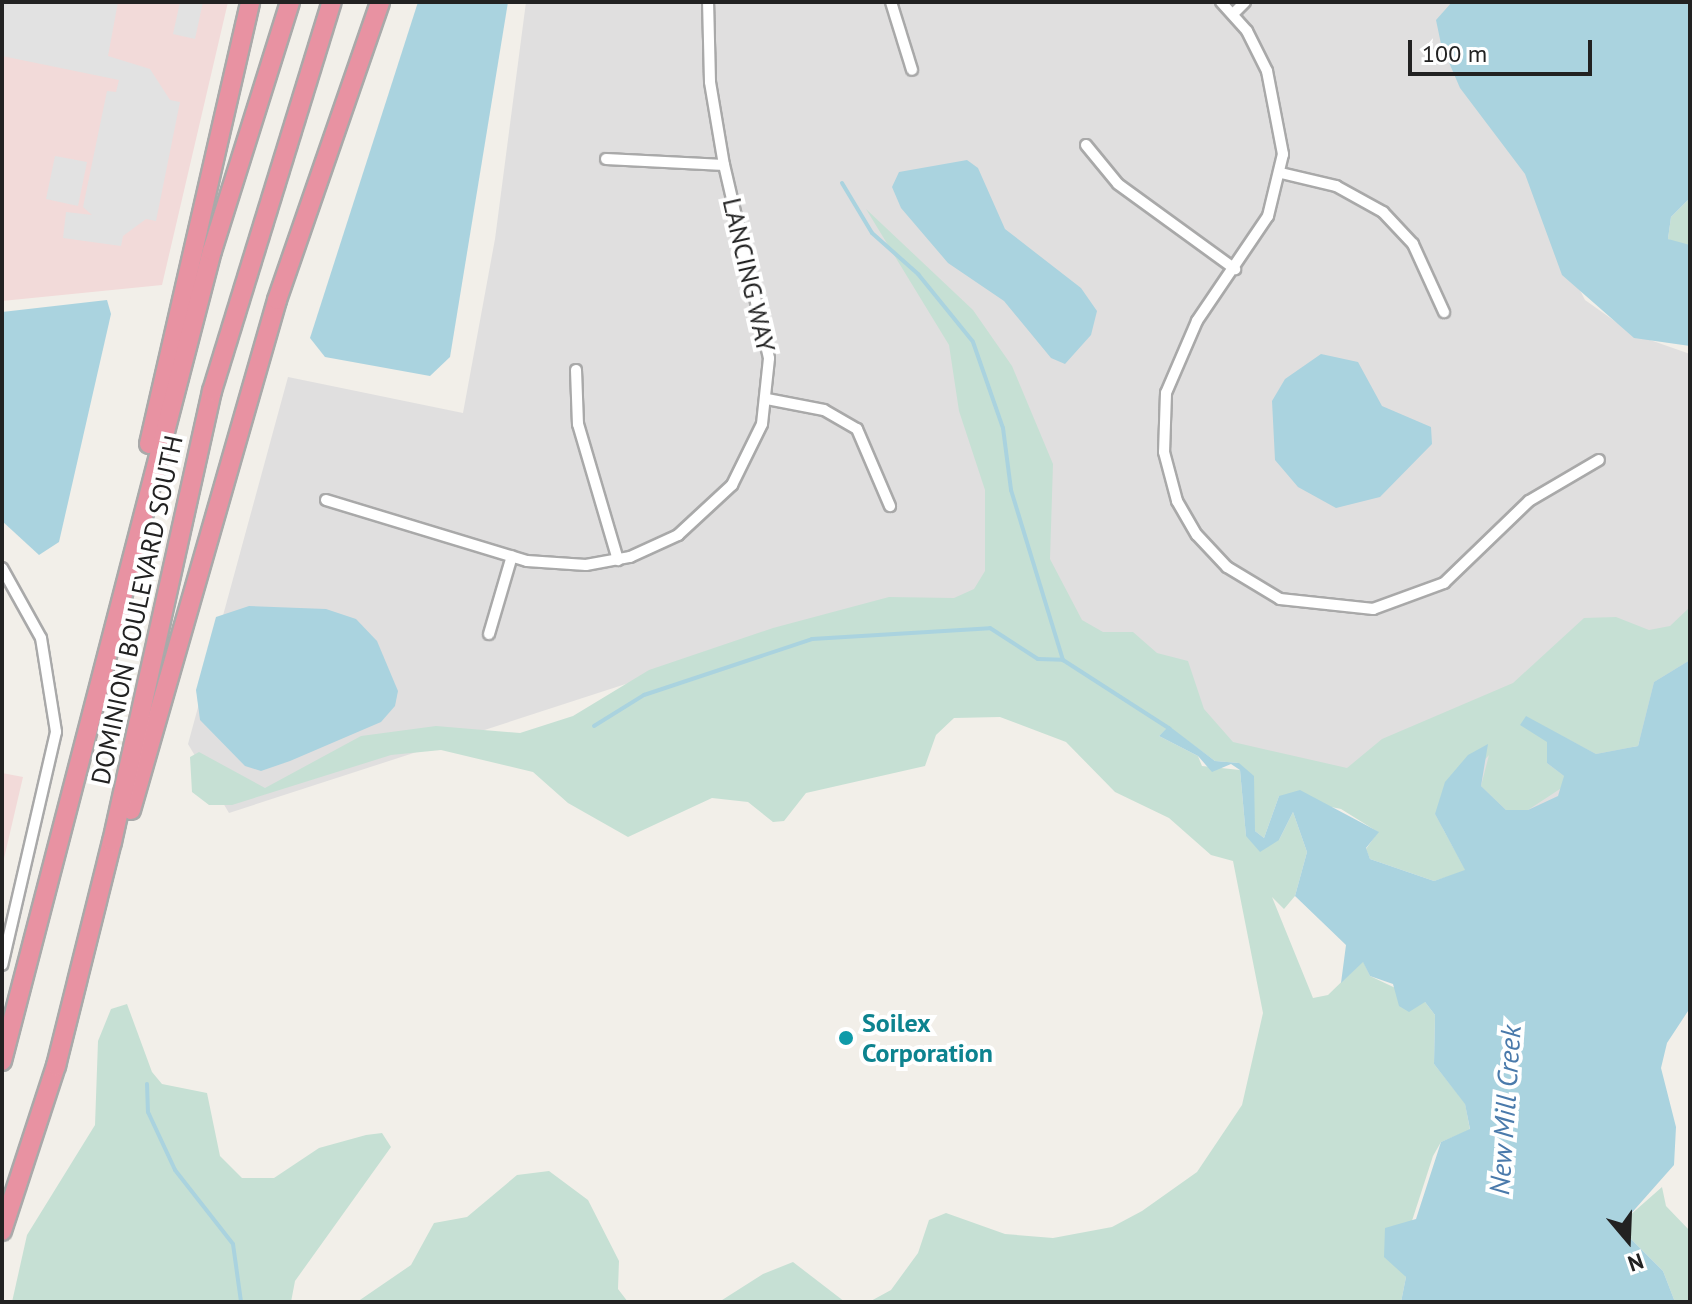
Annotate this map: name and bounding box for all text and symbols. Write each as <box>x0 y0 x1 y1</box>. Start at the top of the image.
scale bar <box>1412 24 1596 74</box>
text: 100 m <box>1422 38 1487 69</box>
street label: LANCING WAY <box>716 195 782 355</box>
street label: DOMINION BOULEVARD SOUTH <box>85 433 189 787</box>
place label: Soilex Corporation <box>862 1007 993 1068</box>
water label: New Mill Creek <box>1482 1024 1528 1196</box>
marker: Soilex Corporation <box>837 1029 855 1047</box>
north arrow <box>1588 1200 1668 1280</box>
text: N <box>1624 1247 1647 1278</box>

